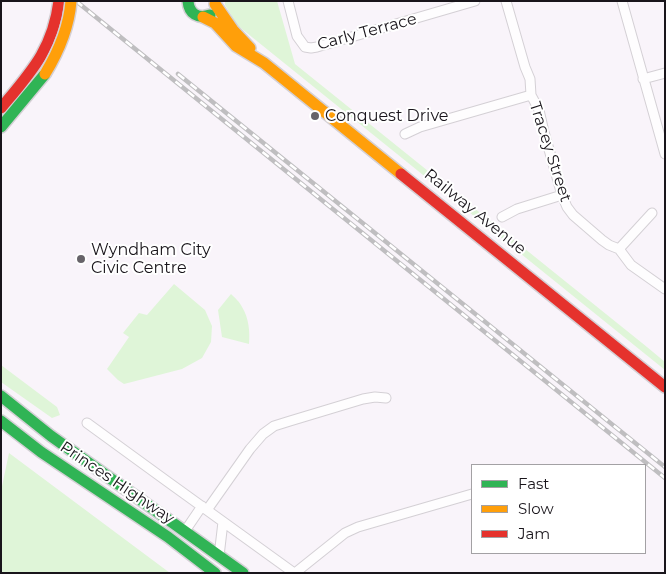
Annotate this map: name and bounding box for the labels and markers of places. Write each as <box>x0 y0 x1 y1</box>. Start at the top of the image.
place label: Conquest Drive <box>325 106 448 126</box>
marker: Conquest Drive <box>309 110 321 122</box>
place label: Wyndham City Civic Centre <box>91 240 211 278</box>
marker: Wyndham City Civic Centre <box>75 253 87 265</box>

